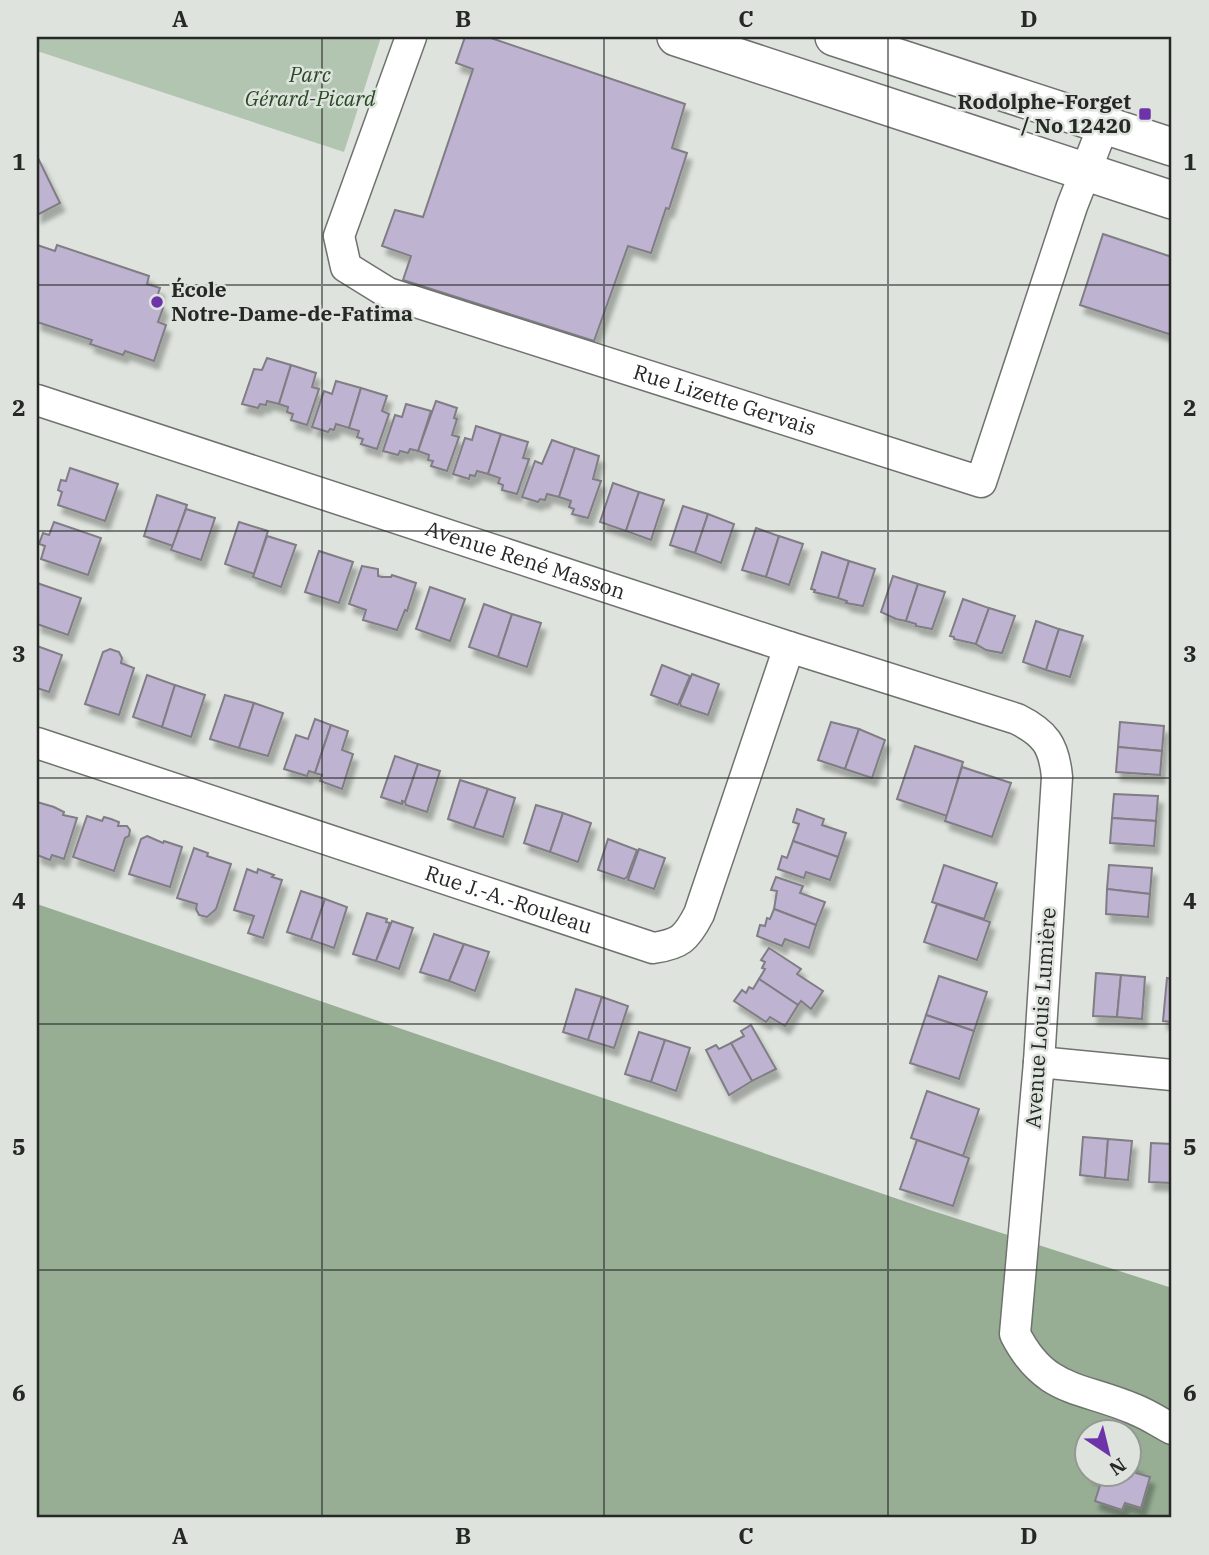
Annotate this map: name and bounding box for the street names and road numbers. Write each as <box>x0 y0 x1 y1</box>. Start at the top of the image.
street label: Rue Lizette Gervais <box>630 357 820 442</box>
street label: Avenue René Masson <box>422 514 629 605</box>
street label: Rue J.-A.-Rouleau <box>422 858 596 940</box>
street label: Avenue Louis Lumière <box>1018 906 1062 1129</box>

